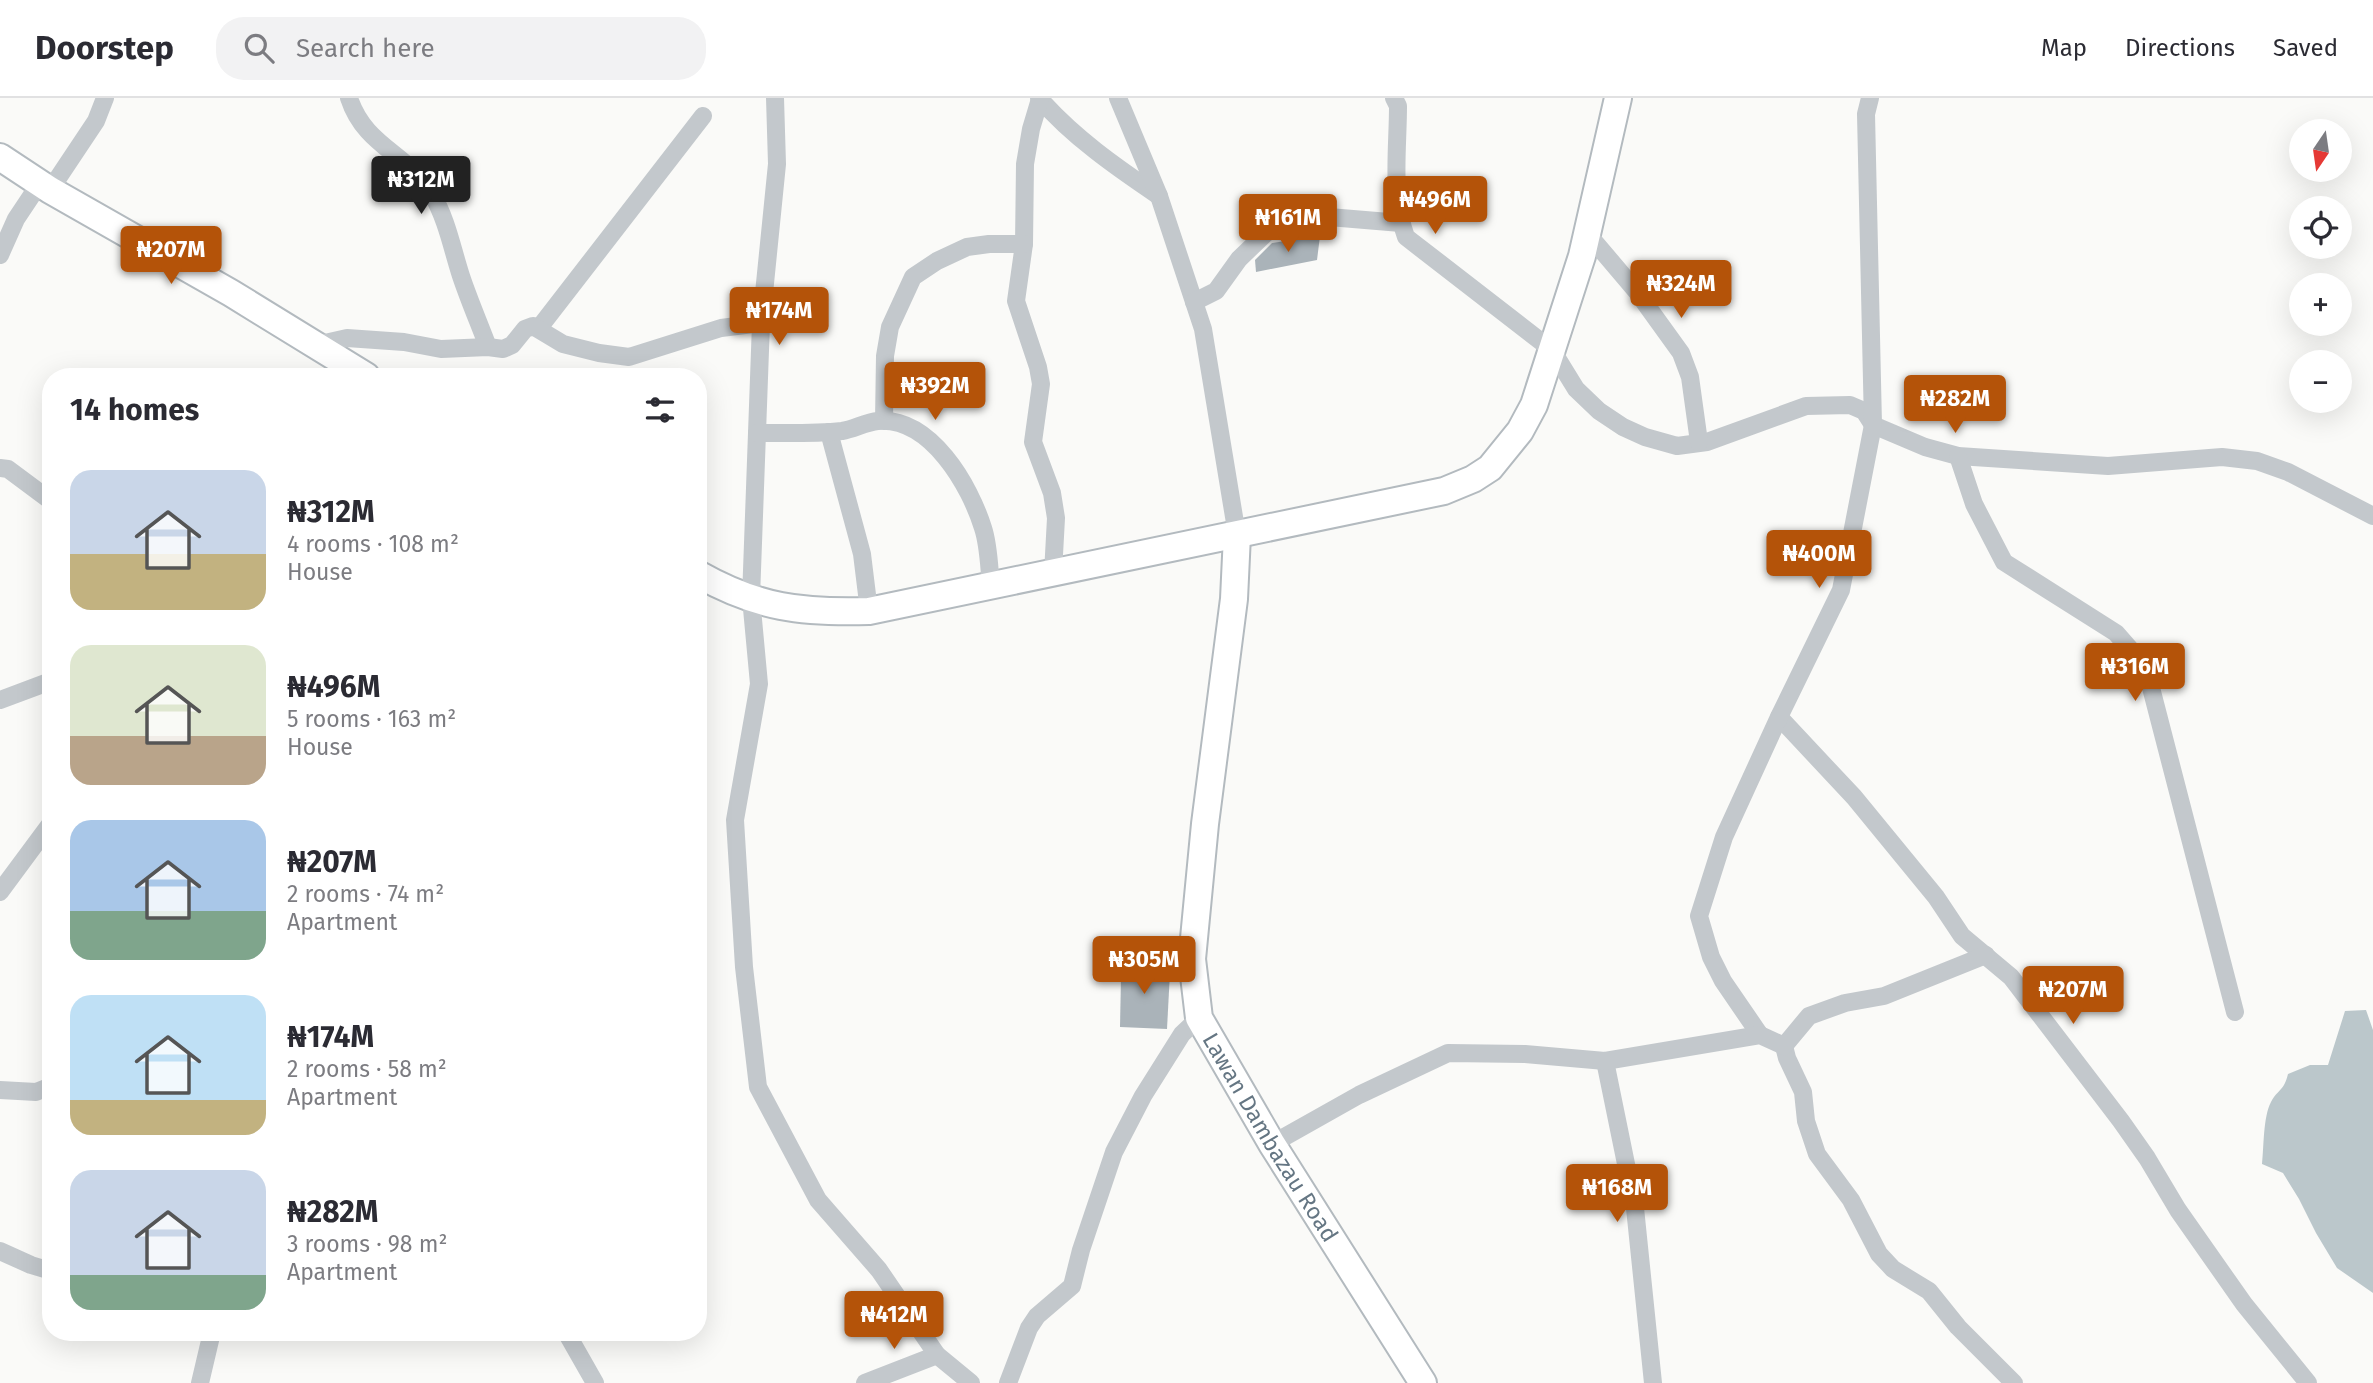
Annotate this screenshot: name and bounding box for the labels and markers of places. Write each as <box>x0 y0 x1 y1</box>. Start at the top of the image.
pin: ₦312M <box>372 156 470 216</box>
pin: ₦496M <box>1386 176 1484 236</box>
pin: ₦161M <box>1239 194 1337 254</box>
pin: ₦207M <box>122 226 220 286</box>
pin: ₦324M <box>1632 260 1730 320</box>
pin: ₦174M <box>730 288 828 347</box>
pin: ₦392M <box>886 362 984 422</box>
pin: ₦282M <box>1906 376 2004 435</box>
pin: ₦400M <box>1770 531 1868 590</box>
pin: ₦316M <box>2086 644 2184 703</box>
pin: ₦305M <box>1095 936 1193 996</box>
pin: ₦207M <box>2024 967 2122 1026</box>
pin: ₦168M <box>1568 1164 1666 1224</box>
pin: ₦412M <box>845 1292 943 1351</box>

